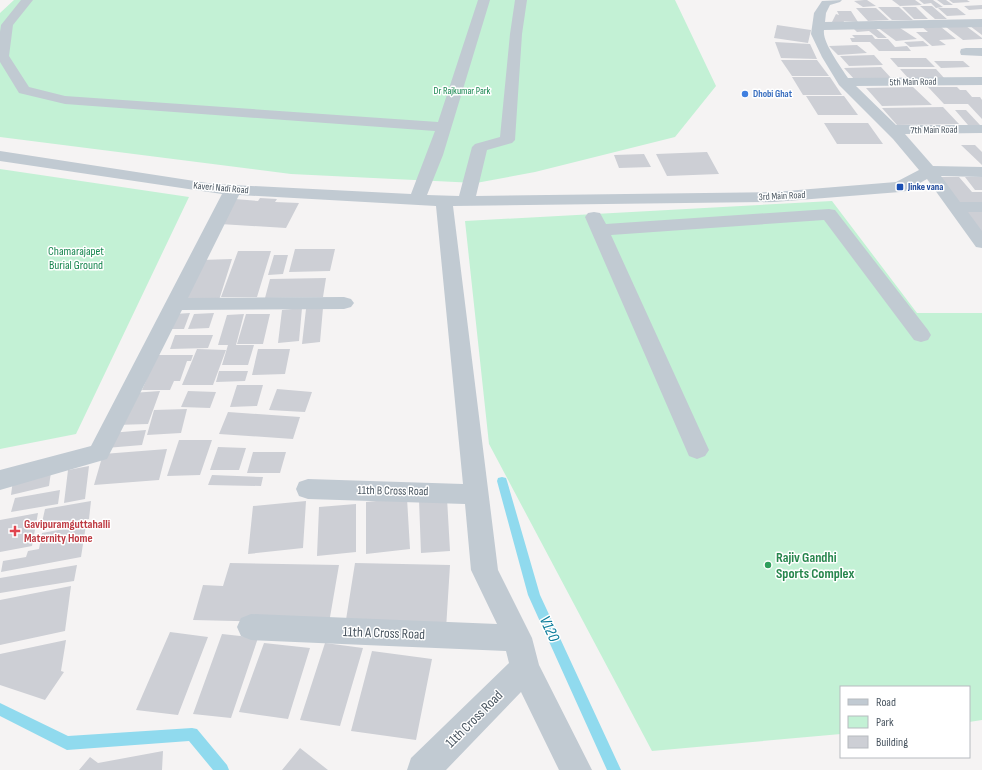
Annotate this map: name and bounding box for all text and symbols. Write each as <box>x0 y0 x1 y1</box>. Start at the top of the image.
street label: 5th Main Road <box>889 76 937 88</box>
park label: Dr Rajkumar Park <box>434 85 491 97</box>
place label: Dhobi Ghat <box>753 88 793 100</box>
marker: Dhobi Ghat <box>740 89 750 99</box>
street label: 7th Main Road <box>910 124 958 136</box>
street label: Kaveri Nadi Road <box>193 180 249 196</box>
place label: Jinke vana <box>907 181 943 193</box>
marker: Jinke vana <box>895 182 905 192</box>
street label: 3rd Main Road <box>758 189 806 203</box>
park label: Chamarajapet Burial Ground <box>48 244 104 273</box>
street label: 11th B Cross Road <box>358 483 428 499</box>
place label: Gavipuramguttahalli Maternity Home <box>24 517 110 546</box>
marker: Gavipuramguttahalli Maternity Home <box>9 525 21 537</box>
place label: Rajiv Gandhi Sports Complex <box>776 549 854 582</box>
marker: Rajiv Gandhi Sports Complex <box>763 560 773 570</box>
water label: V120 <box>535 613 564 646</box>
street label: 11th A Cross Road <box>343 623 426 643</box>
legend <box>840 686 970 758</box>
street label: 11th Cross Road <box>442 687 506 751</box>
text: Road <box>876 695 896 710</box>
text: Park <box>876 715 894 730</box>
text: Building <box>876 735 908 750</box>

